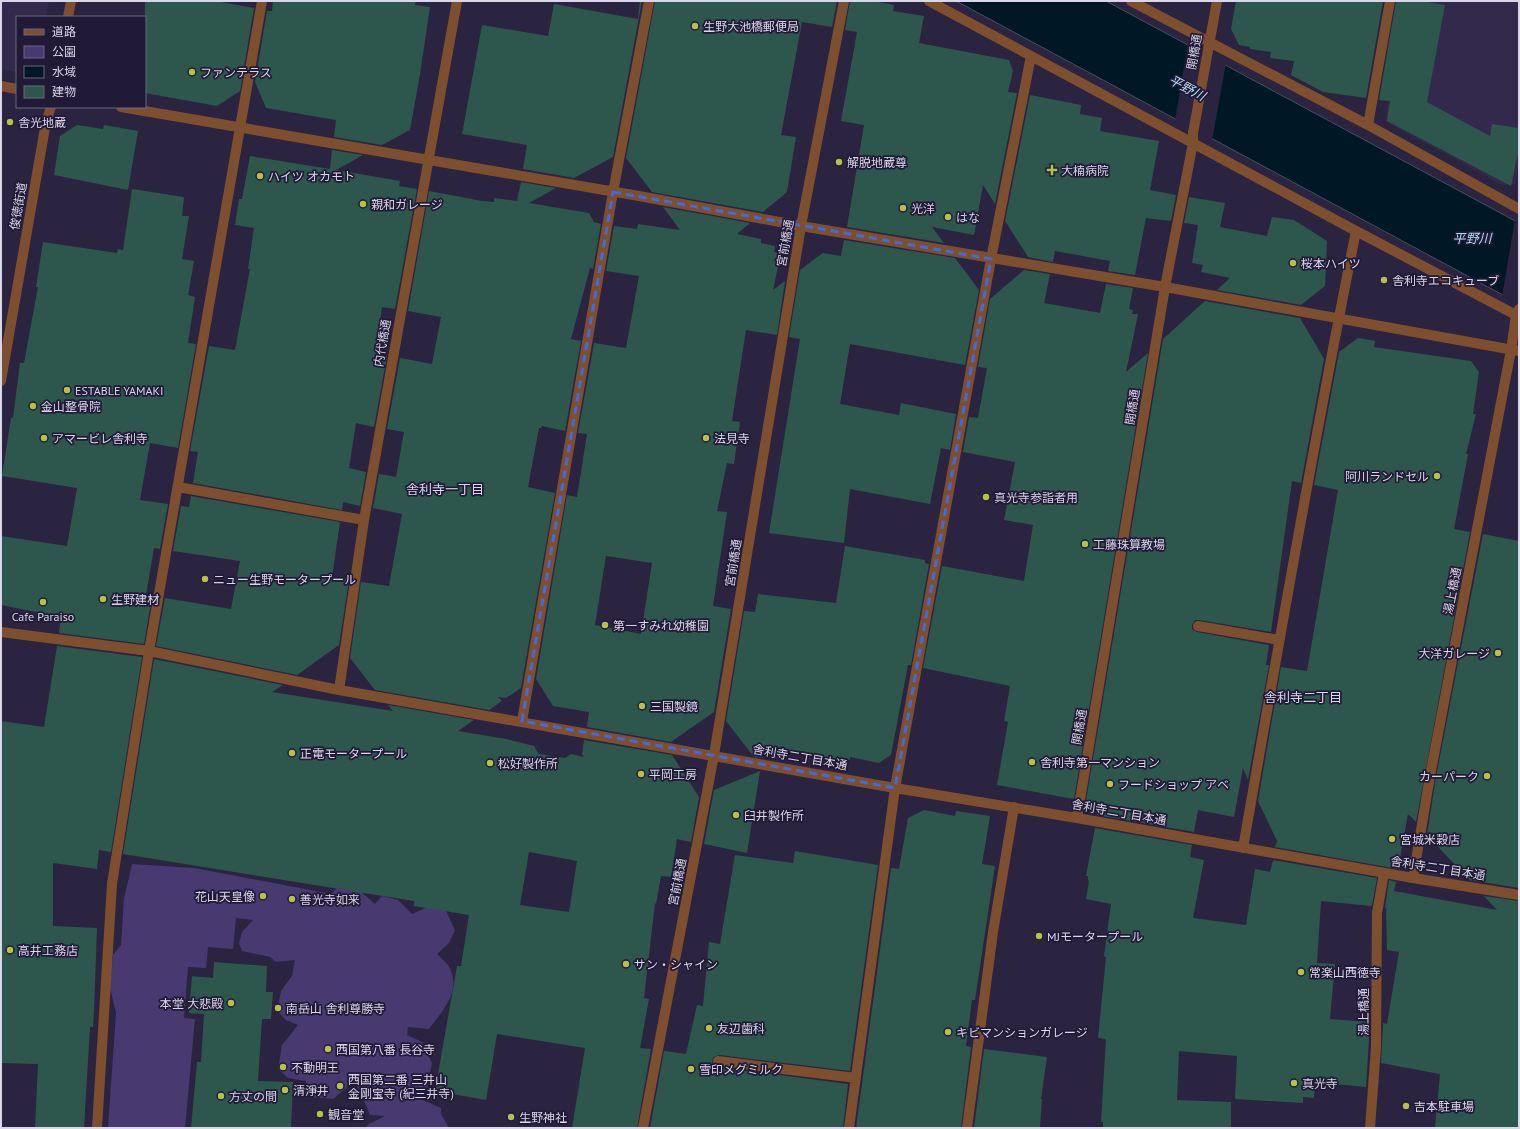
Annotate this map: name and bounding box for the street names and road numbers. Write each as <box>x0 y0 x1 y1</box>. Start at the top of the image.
street label: 開橋通 <box>1183 33 1205 71</box>
street label: 俊徳街道 <box>6 181 30 231</box>
street label: 宮前橋通 <box>773 218 797 268</box>
street label: 内代橋通 <box>370 318 394 368</box>
street label: 開橋通 <box>1122 388 1142 426</box>
street label: 宮前橋通 <box>722 538 744 588</box>
street label: 湯上橋通 <box>1440 566 1464 616</box>
street label: 開橋通 <box>1068 708 1090 746</box>
street label: 舎利寺二丁目本通 <box>751 741 849 773</box>
street label: 舎利寺二丁目本通 <box>1070 796 1168 828</box>
street label: 舎利寺二丁目本通 <box>1389 853 1487 883</box>
street label: 宮前橋通 <box>665 857 689 907</box>
street label: 湯上橋通 <box>1356 988 1371 1036</box>

